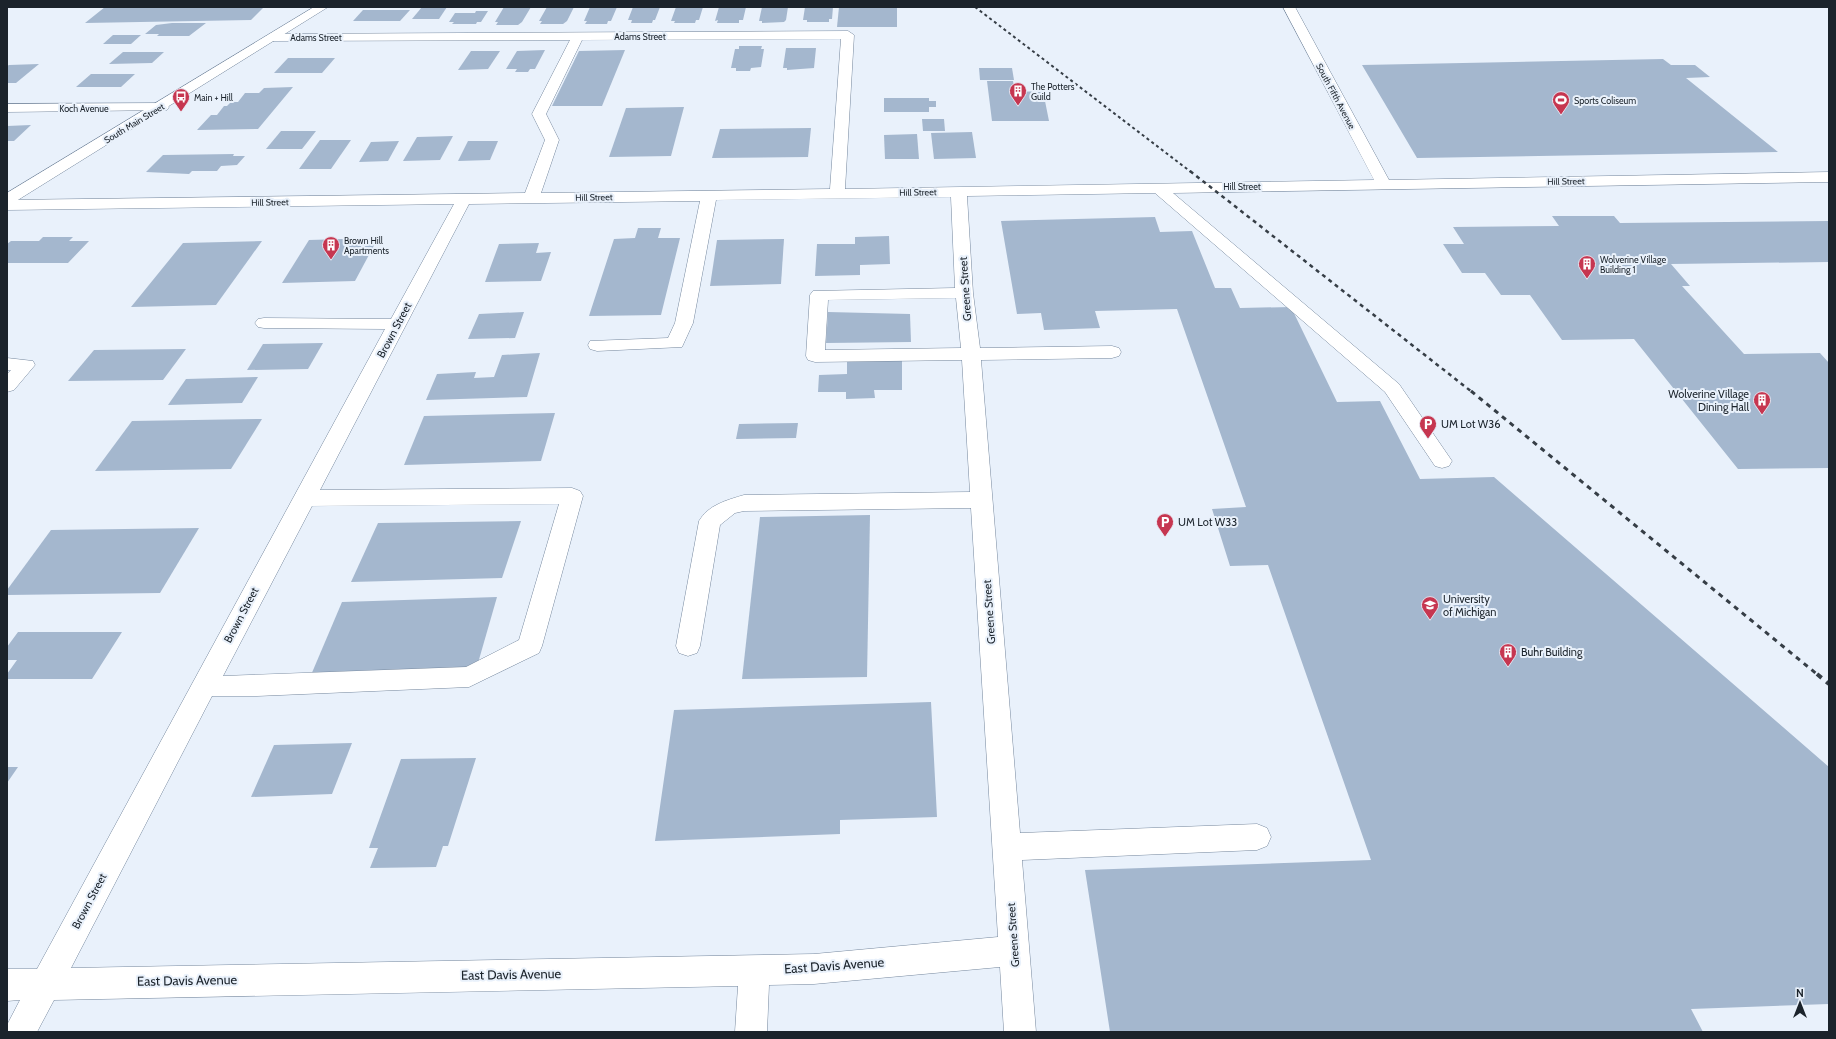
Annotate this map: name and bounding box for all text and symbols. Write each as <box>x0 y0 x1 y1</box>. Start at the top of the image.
street label: Adams Street <box>614 31 666 42</box>
street label: Adams Street <box>290 32 342 43</box>
street label: South Fifth Avenue <box>1314 61 1358 131</box>
building icon: The Potters Guild <box>1008 81 1028 106</box>
place label: The Potters Guild <box>1031 81 1075 102</box>
bus stop icon: Main + Hill <box>171 87 191 112</box>
sports icon: Sports Coliseum <box>1551 90 1571 115</box>
place label: Main + Hill <box>194 92 234 103</box>
place label: Sports Coliseum <box>1574 95 1636 106</box>
street label: South Main Street <box>102 101 166 145</box>
street label: Koch Avenue <box>59 103 109 114</box>
street label: Hill Street <box>1547 175 1585 187</box>
street label: Hill Street <box>1223 181 1261 192</box>
street label: Hill Street <box>899 186 937 198</box>
street label: Hill Street <box>575 191 613 203</box>
street label: Hill Street <box>251 196 289 208</box>
building icon: Brown Hill Apartments <box>321 235 341 260</box>
place label: Brown Hill Apartments <box>344 235 389 256</box>
building icon: Wolverine Village Building 1 <box>1577 254 1597 279</box>
place label: Wolverine Village Building 1 <box>1600 254 1666 275</box>
street label: Greene Street <box>956 256 974 322</box>
street label: Brown Street <box>374 300 415 360</box>
place label: Wolverine Village Dining Hall <box>1668 387 1749 414</box>
building icon: Wolverine Village Dining Hall <box>1752 390 1772 415</box>
parking icon: UM Lot W36 <box>1418 414 1438 439</box>
place label: UM Lot W36 <box>1441 417 1500 431</box>
parking icon: UM Lot W33 <box>1155 512 1175 537</box>
place label: UM Lot W33 <box>1178 515 1237 529</box>
street label: Greene Street <box>980 579 998 645</box>
street label: Brown Street <box>221 585 262 645</box>
place label: University of Michigan <box>1443 592 1496 619</box>
school or university icon: University of Michigan <box>1420 595 1440 620</box>
building icon: Buhr Building <box>1498 642 1518 667</box>
place label: Buhr Building <box>1521 645 1583 659</box>
street label: Brown Street <box>69 871 110 931</box>
street label: Greene Street <box>1004 902 1022 968</box>
street label: East Davis Avenue <box>783 954 885 976</box>
street label: East Davis Avenue <box>461 965 562 983</box>
street label: East Davis Avenue <box>137 971 238 989</box>
north arrow <box>1780 983 1820 1023</box>
text: N <box>1796 986 1804 1000</box>

